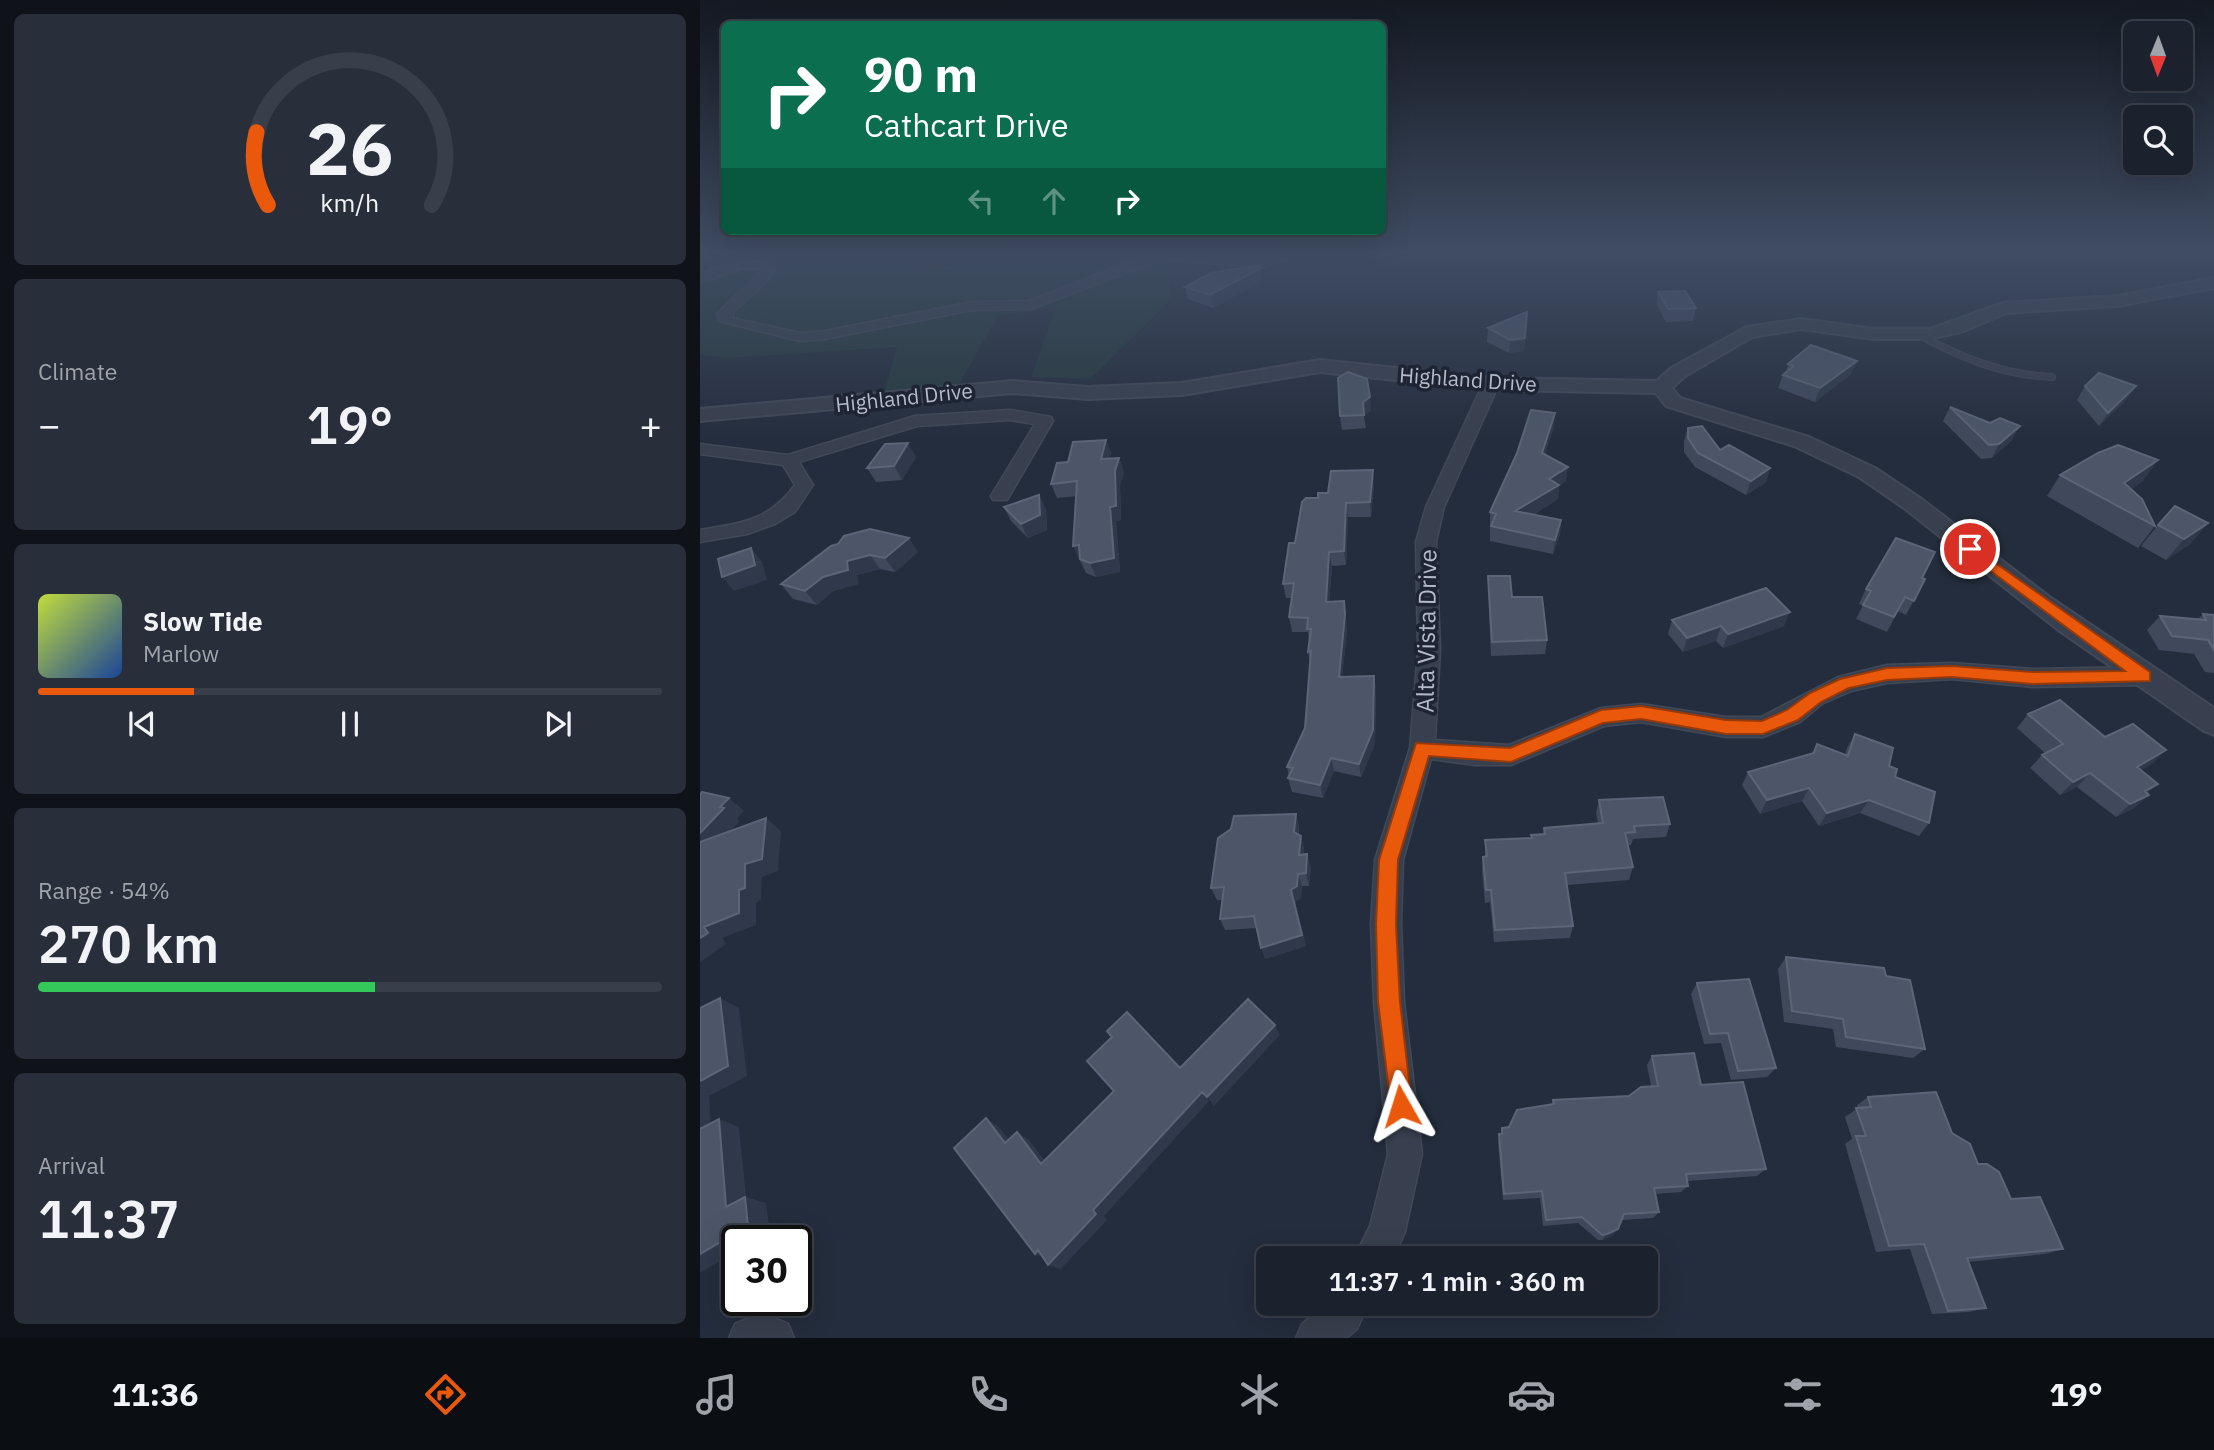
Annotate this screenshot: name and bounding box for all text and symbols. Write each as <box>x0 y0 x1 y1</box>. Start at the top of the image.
north arrow <box>2123 21 2193 91</box>
map controls <box>2123 21 2193 175</box>
text: 90 m <box>864 42 978 105</box>
icon: right <box>749 49 840 140</box>
text: 26 <box>306 101 394 196</box>
text: Cathcart Drive <box>864 104 1068 146</box>
button: search <box>2123 105 2193 175</box>
icon: left <box>962 182 1000 220</box>
icon: ahead <box>1035 182 1073 220</box>
icon: right <box>1108 182 1146 220</box>
text: km/h <box>321 186 379 219</box>
text: Climate <box>38 356 117 386</box>
street label: Highland Drive <box>1398 360 1538 398</box>
street label: Highland Drive <box>834 376 974 418</box>
text: 19° <box>307 391 393 458</box>
text: − <box>38 400 61 449</box>
text: + <box>639 400 662 449</box>
pin <box>1940 519 2000 579</box>
icon: arrive <box>1951 530 1989 568</box>
street label: Alta Vista Drive <box>1409 549 1443 713</box>
text: Slow Tide <box>143 604 263 638</box>
text: Marlow <box>143 638 219 668</box>
icon: previous <box>123 705 161 743</box>
icon: pause <box>331 705 369 743</box>
icon: next <box>539 705 577 743</box>
text: Range · 54% <box>38 875 170 905</box>
text: 270 km <box>38 910 219 977</box>
position arrow <box>1364 1069 1438 1143</box>
text: Arrival <box>38 1150 105 1180</box>
text: 11:37 <box>38 1185 179 1252</box>
speed limit sign: 30 <box>721 1225 812 1316</box>
text: 11:37 · 1 min · 360 m <box>1329 1264 1585 1298</box>
icon: directions <box>421 1370 470 1419</box>
icon: music <box>692 1370 741 1419</box>
icon: phone <box>964 1370 1013 1419</box>
icon: climate <box>1235 1370 1284 1419</box>
icon: car <box>1507 1370 1556 1419</box>
icon: filters <box>1778 1370 1827 1419</box>
text: 11:36 <box>111 1373 199 1415</box>
text: 19° <box>2049 1373 2103 1415</box>

